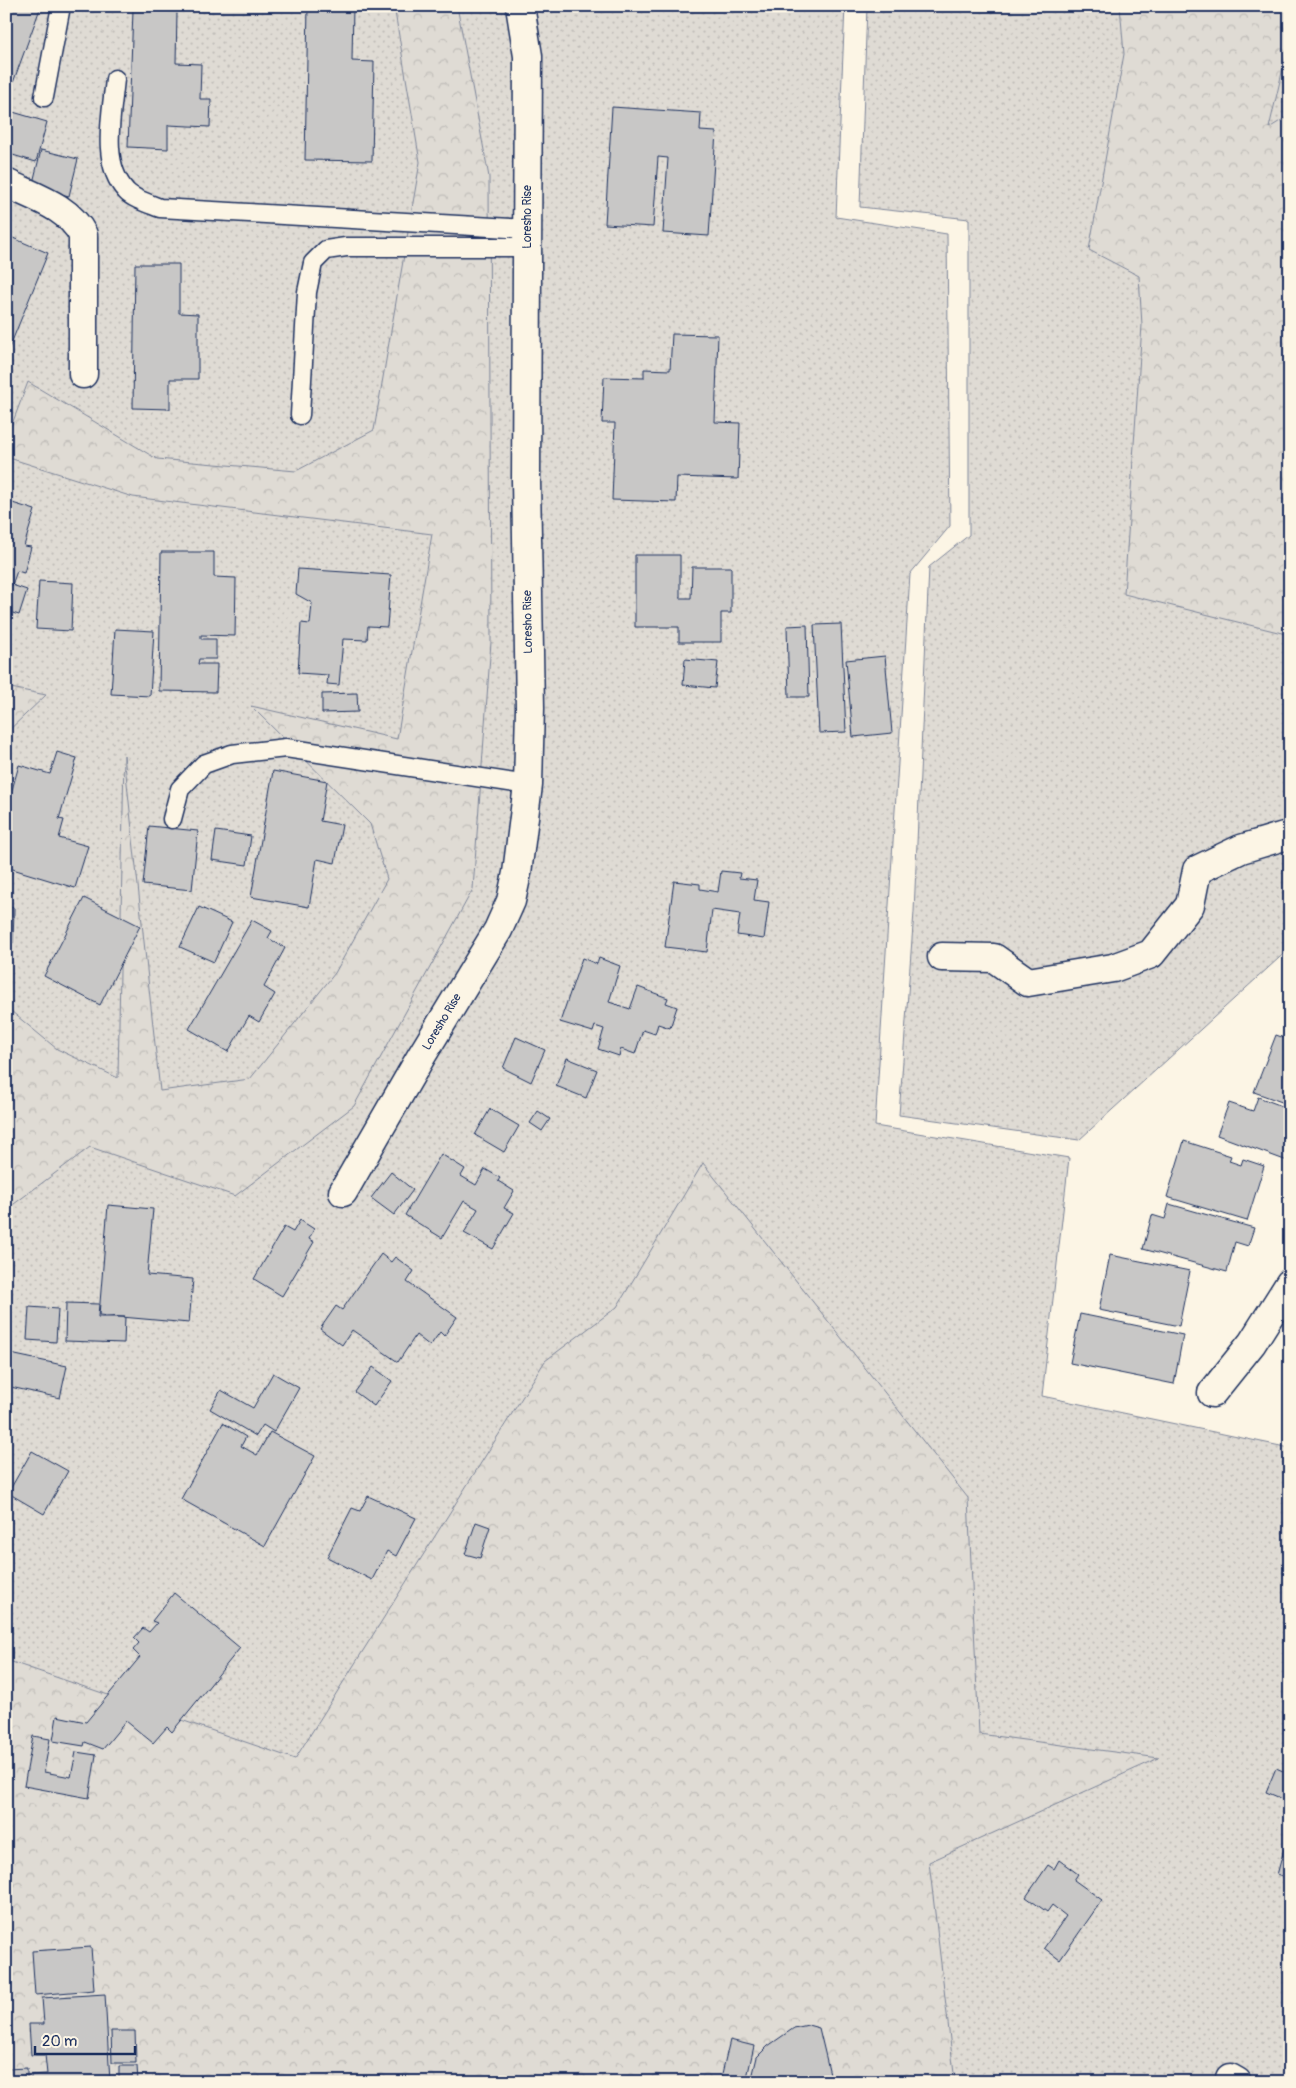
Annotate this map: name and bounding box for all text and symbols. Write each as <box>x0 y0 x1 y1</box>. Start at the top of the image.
street label: Loresho Rise <box>520 185 535 249</box>
street label: Loresho Rise <box>520 590 536 654</box>
street label: Loresho Rise <box>419 991 465 1053</box>
scale bar <box>35 2023 135 2055</box>
text: 20 m <box>42 2032 77 2051</box>

